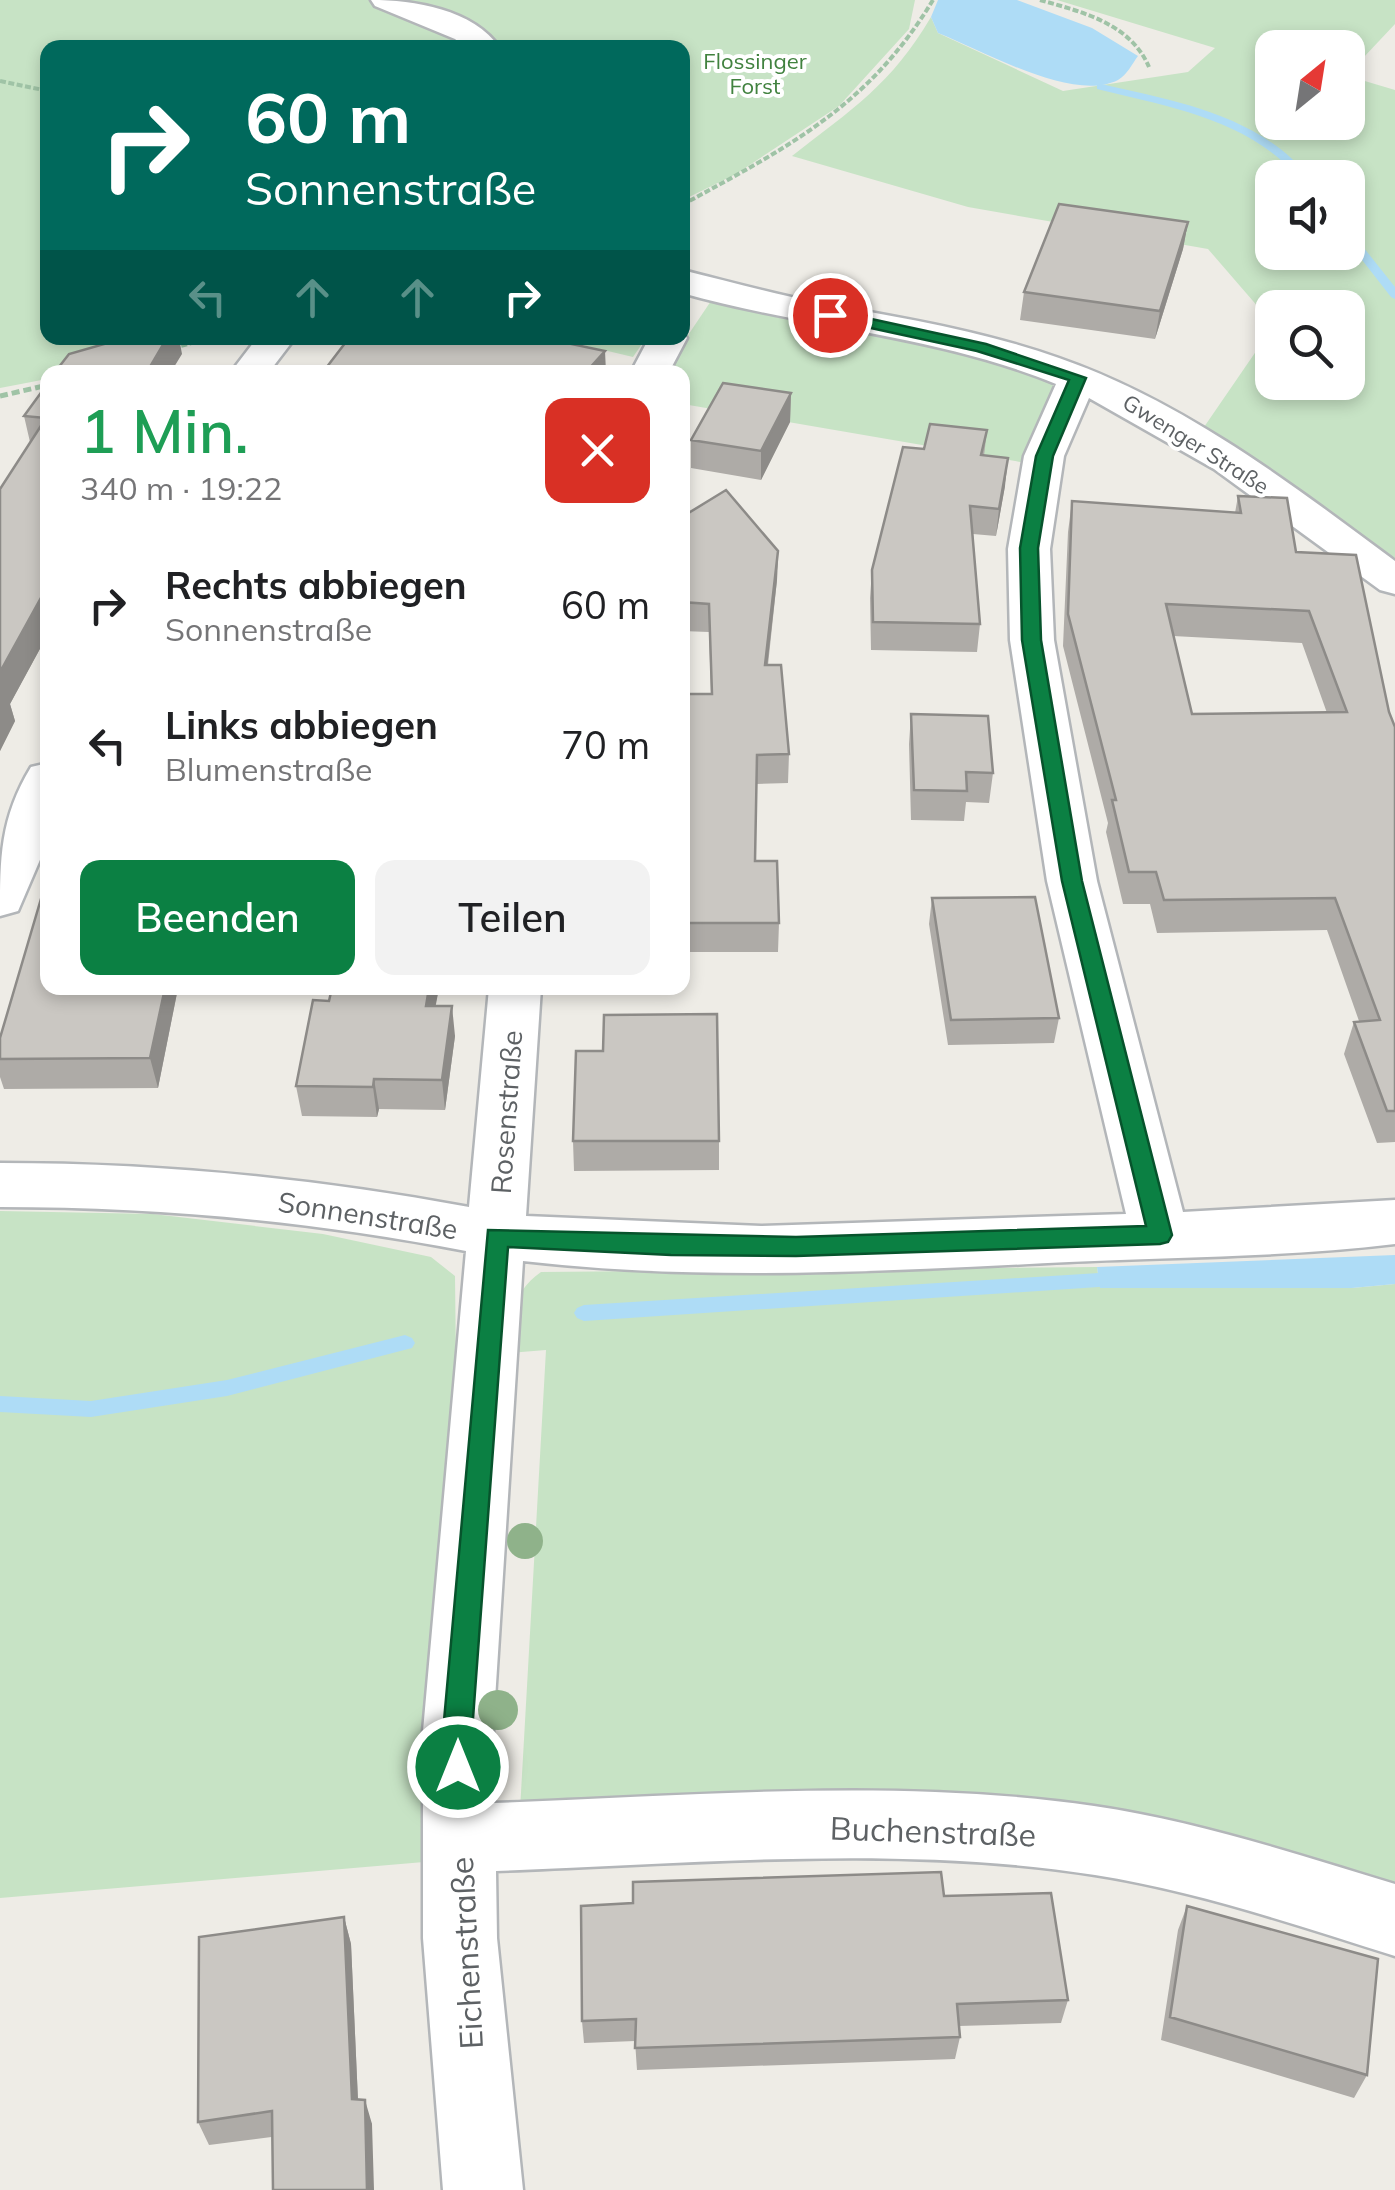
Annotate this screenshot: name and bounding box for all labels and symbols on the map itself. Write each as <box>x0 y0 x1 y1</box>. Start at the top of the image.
north arrow <box>1255 30 1365 140</box>
park label: Flossinger Forst <box>703 47 807 100</box>
pin <box>788 273 873 358</box>
street label: Gwenger Straße <box>1118 388 1274 500</box>
street label: Rosenstraße <box>483 1029 529 1195</box>
street label: Sonnenstraße <box>276 1184 460 1246</box>
position arrow <box>406 1715 510 1819</box>
street label: Buchenstraße <box>829 1807 1037 1855</box>
street label: Eichenstraße <box>441 1856 491 2050</box>

